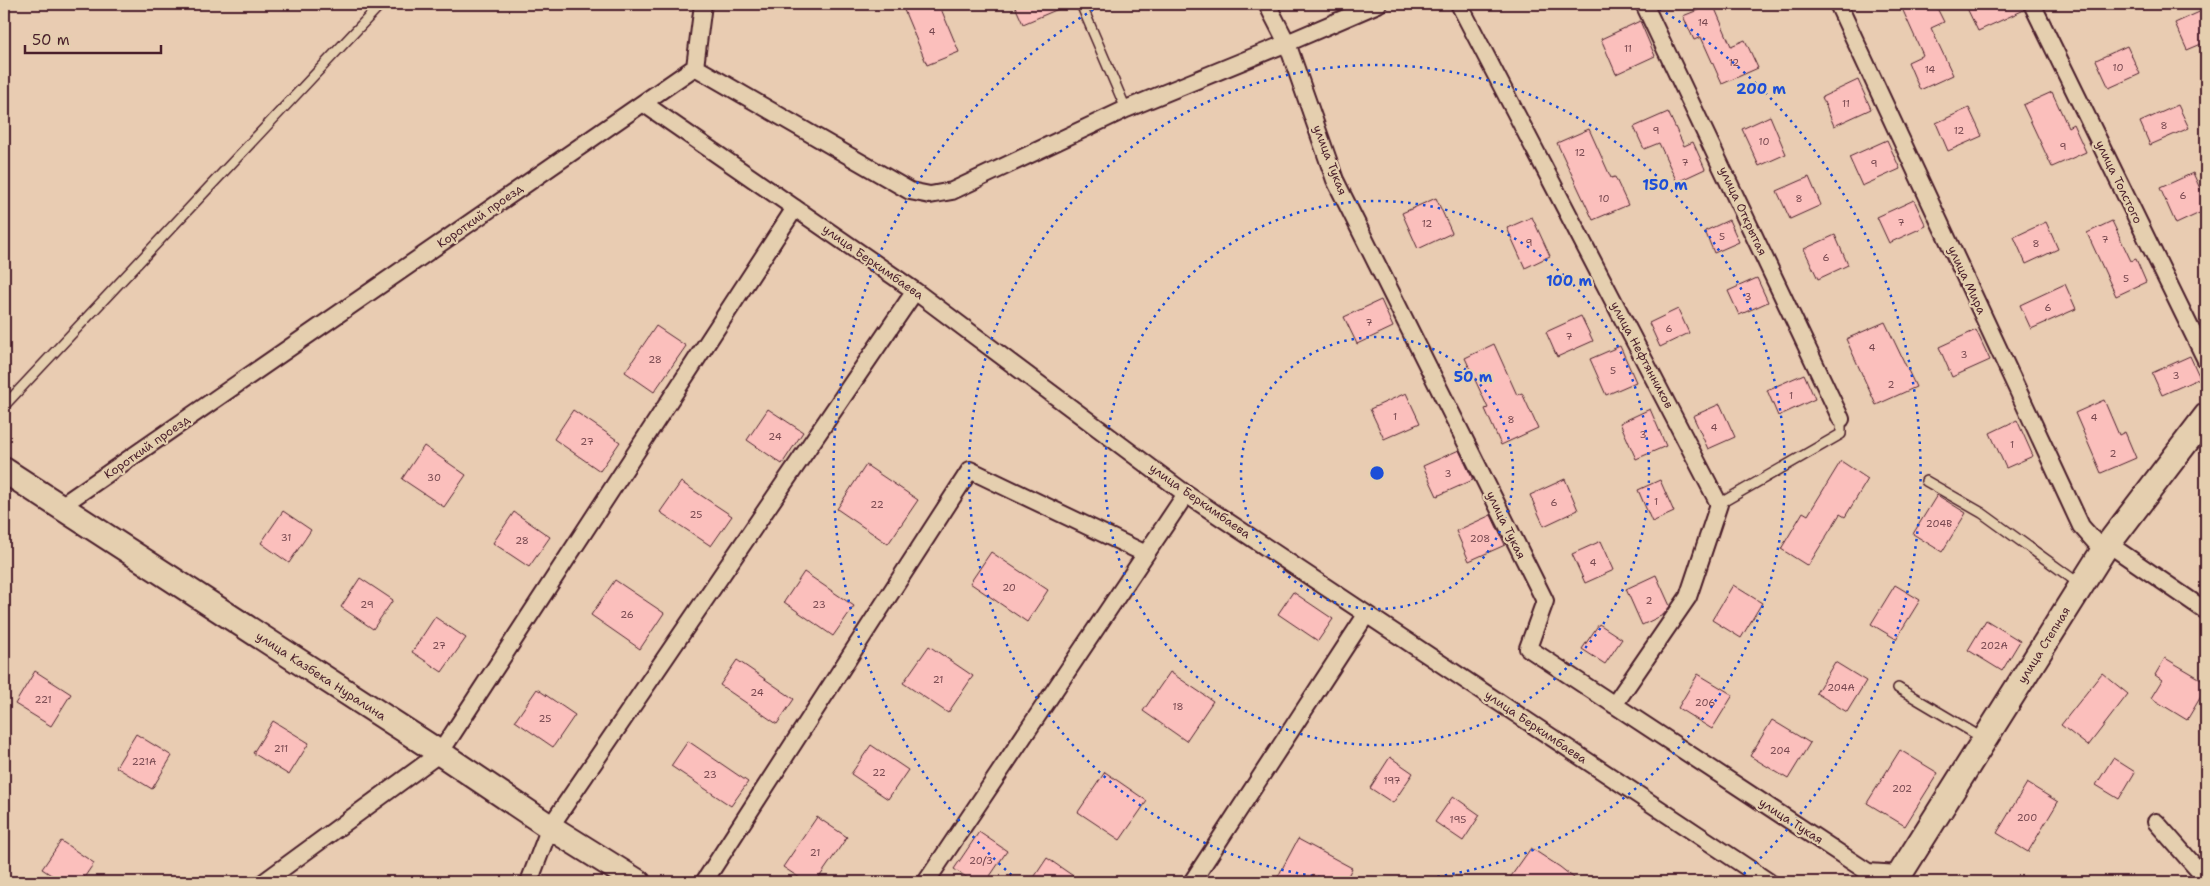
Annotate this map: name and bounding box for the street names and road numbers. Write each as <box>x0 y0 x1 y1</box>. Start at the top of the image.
street label: улица Тукая <box>1309 123 1351 197</box>
street label: улица Толстого <box>2092 138 2146 226</box>
street label: улица Открытая <box>1715 164 1771 258</box>
street label: Короткий проезд <box>434 180 526 252</box>
street label: улица Беркимбаева <box>819 221 927 303</box>
street label: улица Мира <box>1944 243 1990 317</box>
street label: улица Нефтянников <box>1607 299 1677 411</box>
street label: Короткий проезд <box>101 411 193 483</box>
street label: улица Беркимбаева <box>1146 460 1254 542</box>
street label: улица Тукая <box>1483 488 1529 562</box>
street label: улица Степная <box>2014 604 2074 686</box>
street label: улица Казбека Нуралина <box>253 628 390 724</box>
street label: улица Беркимбаева <box>1482 687 1591 768</box>
street label: улица Тукая <box>1756 794 1826 848</box>

